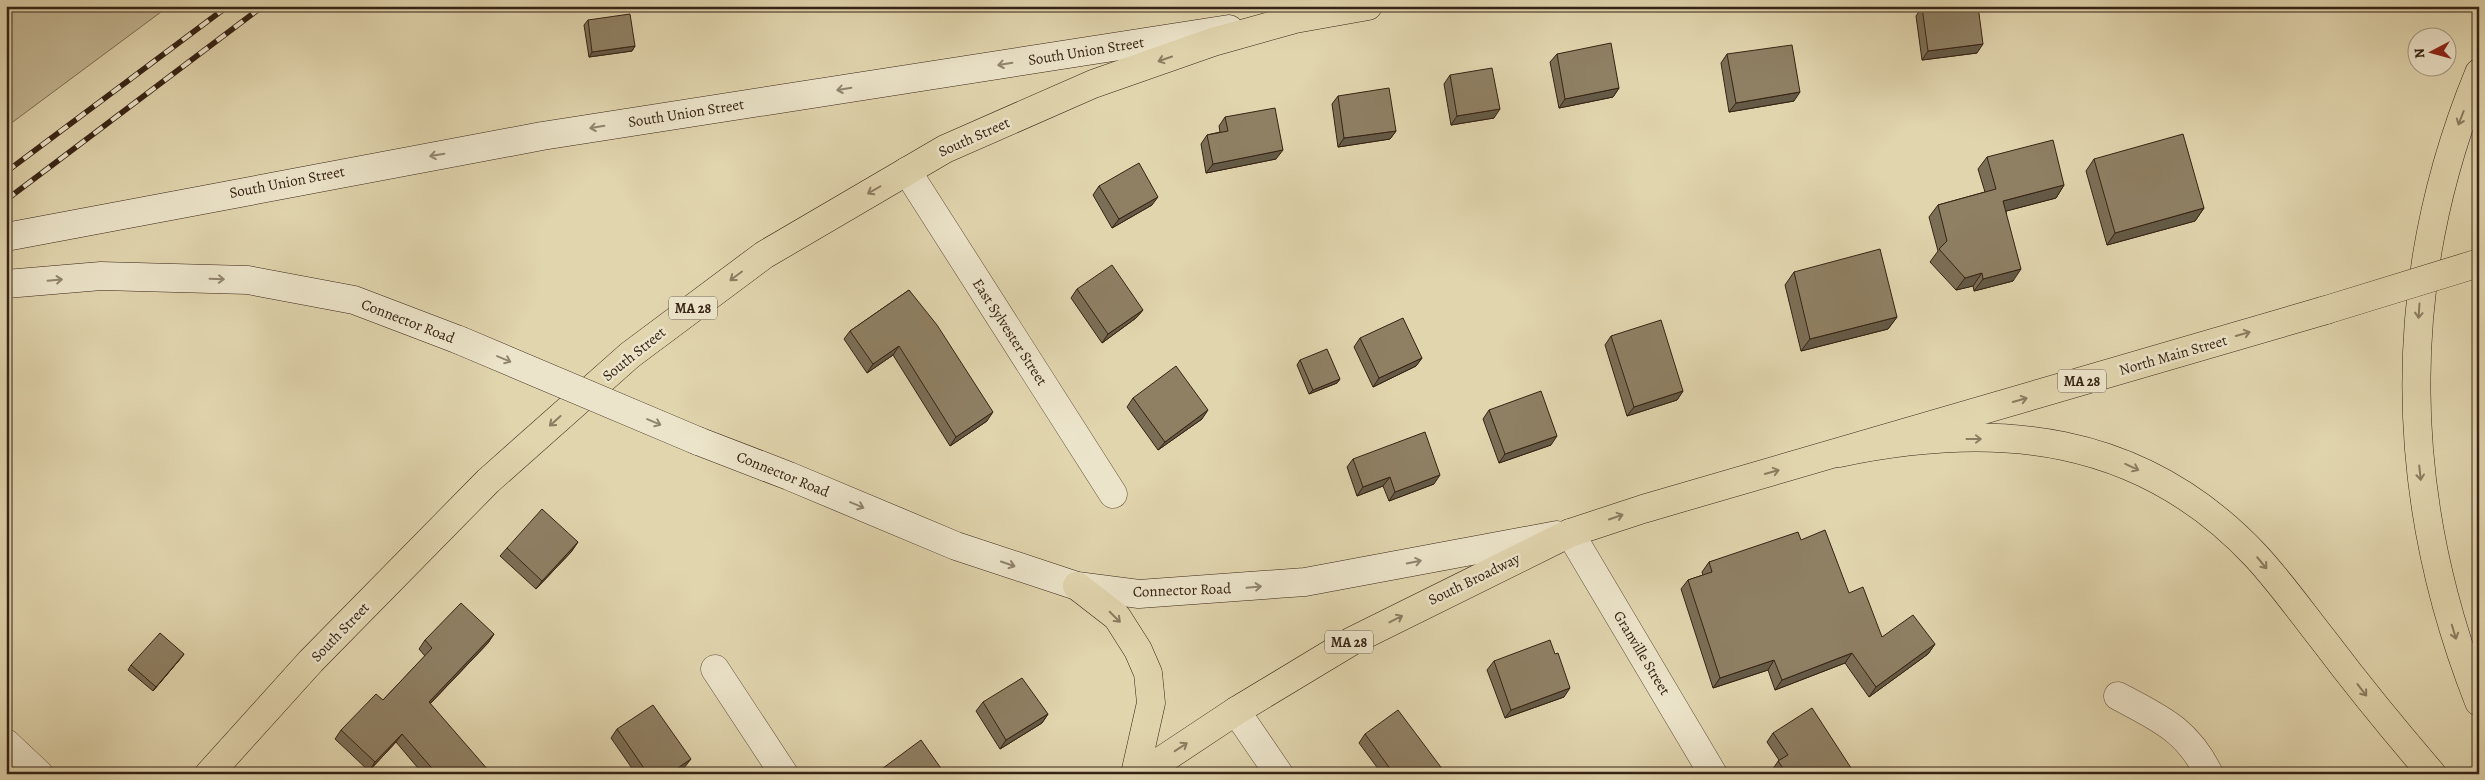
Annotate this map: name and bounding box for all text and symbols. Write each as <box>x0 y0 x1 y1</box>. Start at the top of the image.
north arrow <box>2408 28 2458 78</box>
street label: South Union Street <box>1027 32 1145 70</box>
text: N <box>2410 47 2430 59</box>
one-way arrow <box>1158 55 1173 64</box>
one-way arrow <box>997 59 1013 69</box>
one-way arrow <box>837 84 853 94</box>
street label: South Union Street <box>627 94 745 132</box>
one-way arrow <box>2456 110 2465 126</box>
street label: South Street <box>935 112 1013 162</box>
one-way arrow <box>590 122 606 132</box>
one-way arrow <box>429 150 445 160</box>
street label: South Union Street <box>228 161 346 203</box>
one-way arrow <box>867 186 882 196</box>
one-way arrow <box>730 270 743 281</box>
one-way arrow <box>208 274 225 284</box>
one-way arrow <box>47 275 63 285</box>
street label: East Sylvester Street <box>968 275 1052 389</box>
street label: Connector Road <box>358 294 458 348</box>
road number: MA 28 <box>669 296 717 320</box>
one-way arrow <box>2414 303 2423 319</box>
street label: South Street <box>598 322 670 386</box>
one-way arrow <box>2234 329 2250 339</box>
street label: North Main Street <box>2117 330 2229 380</box>
one-way arrow <box>496 355 511 365</box>
road number: MA 28 <box>2058 370 2106 392</box>
one-way arrow <box>2011 394 2027 404</box>
one-way arrow <box>548 415 561 427</box>
one-way arrow <box>646 418 661 428</box>
one-way arrow <box>1965 434 1981 444</box>
street label: Connector Road <box>734 446 833 502</box>
one-way arrow <box>2124 463 2139 472</box>
one-way arrow <box>2415 465 2425 481</box>
one-way arrow <box>1764 466 1780 476</box>
one-way arrow <box>849 500 864 510</box>
one-way arrow <box>1608 512 1624 522</box>
street label: South Broadway <box>1425 548 1524 610</box>
one-way arrow <box>2256 556 2268 569</box>
one-way arrow <box>1406 557 1422 566</box>
one-way arrow <box>1000 560 1015 569</box>
street label: Connector Road <box>1132 578 1232 602</box>
one-way arrow <box>1246 582 1262 592</box>
street label: South Street <box>306 598 374 666</box>
street label: Granville Street <box>1609 607 1675 699</box>
one-way arrow <box>1109 610 1121 623</box>
one-way arrow <box>1388 614 1403 624</box>
one-way arrow <box>2449 623 2459 639</box>
road number: MA 28 <box>1325 630 1373 654</box>
one-way arrow <box>2357 684 2368 697</box>
one-way arrow <box>1174 742 1188 752</box>

